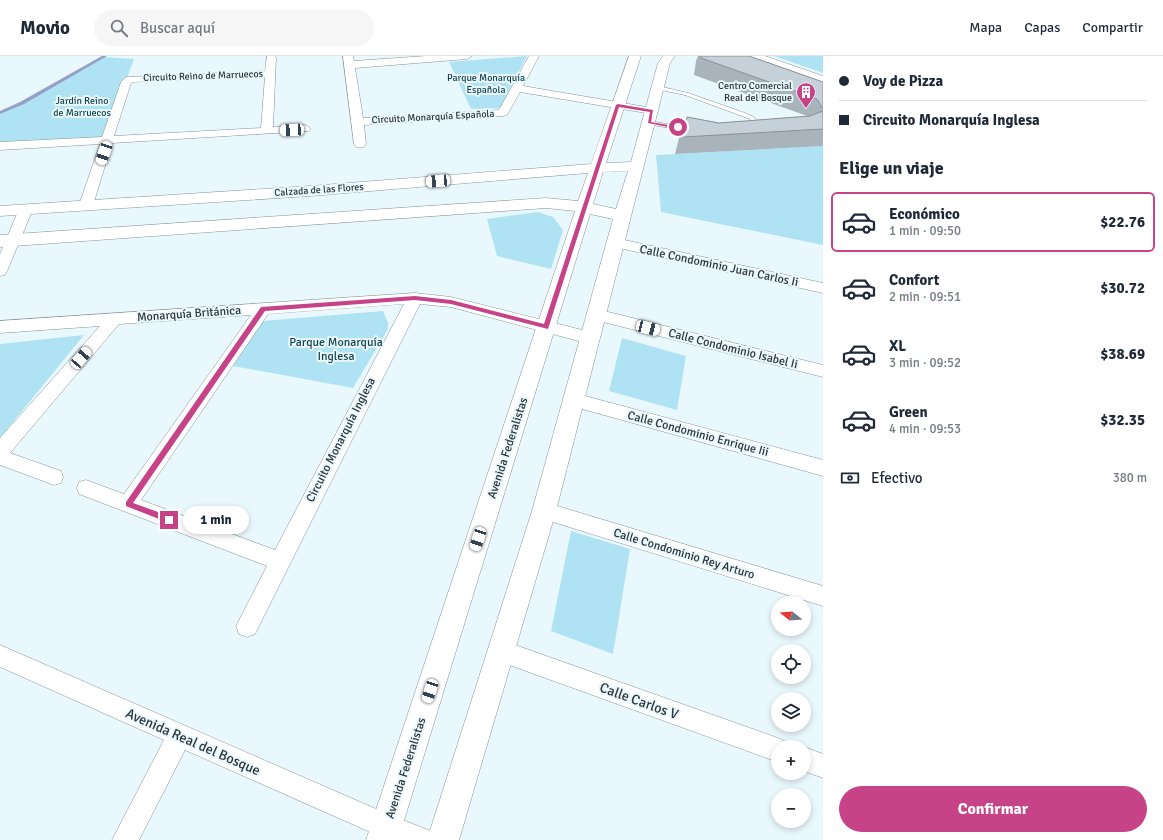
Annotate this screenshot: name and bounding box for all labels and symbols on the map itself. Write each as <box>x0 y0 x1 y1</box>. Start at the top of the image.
street label: Circuito Reino de Marruecos <box>143 68 264 84</box>
park label: Parque Monarquía Española <box>447 72 525 96</box>
place label: Centro Comercial Real del Bosque <box>718 80 792 104</box>
building icon: Centro Comercial Real del Bosque <box>795 81 817 109</box>
park label: Jardín Reino de Marruecos <box>53 95 111 119</box>
street label: Circuito Monarquía Española <box>371 108 495 126</box>
route start <box>669 118 687 136</box>
car <box>280 123 304 137</box>
car <box>94 140 114 166</box>
car <box>426 174 450 188</box>
street label: Calzada de las Flores <box>274 181 365 199</box>
street label: Calle Condominio Juan Carlos Ii <box>638 242 800 290</box>
street label: Monarquía Británica <box>136 303 242 325</box>
car <box>635 319 661 337</box>
street label: Calle Condominio Isabel Ii <box>667 326 799 372</box>
park label: Parque Monarquía Inglesa <box>289 335 383 364</box>
car <box>69 345 93 371</box>
street label: Circuito Monarquía Inglesa <box>303 375 379 505</box>
street label: Avenida Federalistas <box>485 395 531 501</box>
street label: Calle Condominio Enrique Iii <box>626 408 770 460</box>
callout: 1 min <box>183 506 249 534</box>
route end <box>160 511 178 529</box>
street label: Calle Condominio Rey Arturo <box>611 525 757 583</box>
car <box>469 526 487 552</box>
north arrow <box>771 596 811 636</box>
car <box>421 678 439 704</box>
street label: Calle Carlos V <box>597 679 681 723</box>
street label: Avenida Real del Bosque <box>123 705 263 779</box>
street label: Avenida Federalistas <box>383 715 429 821</box>

